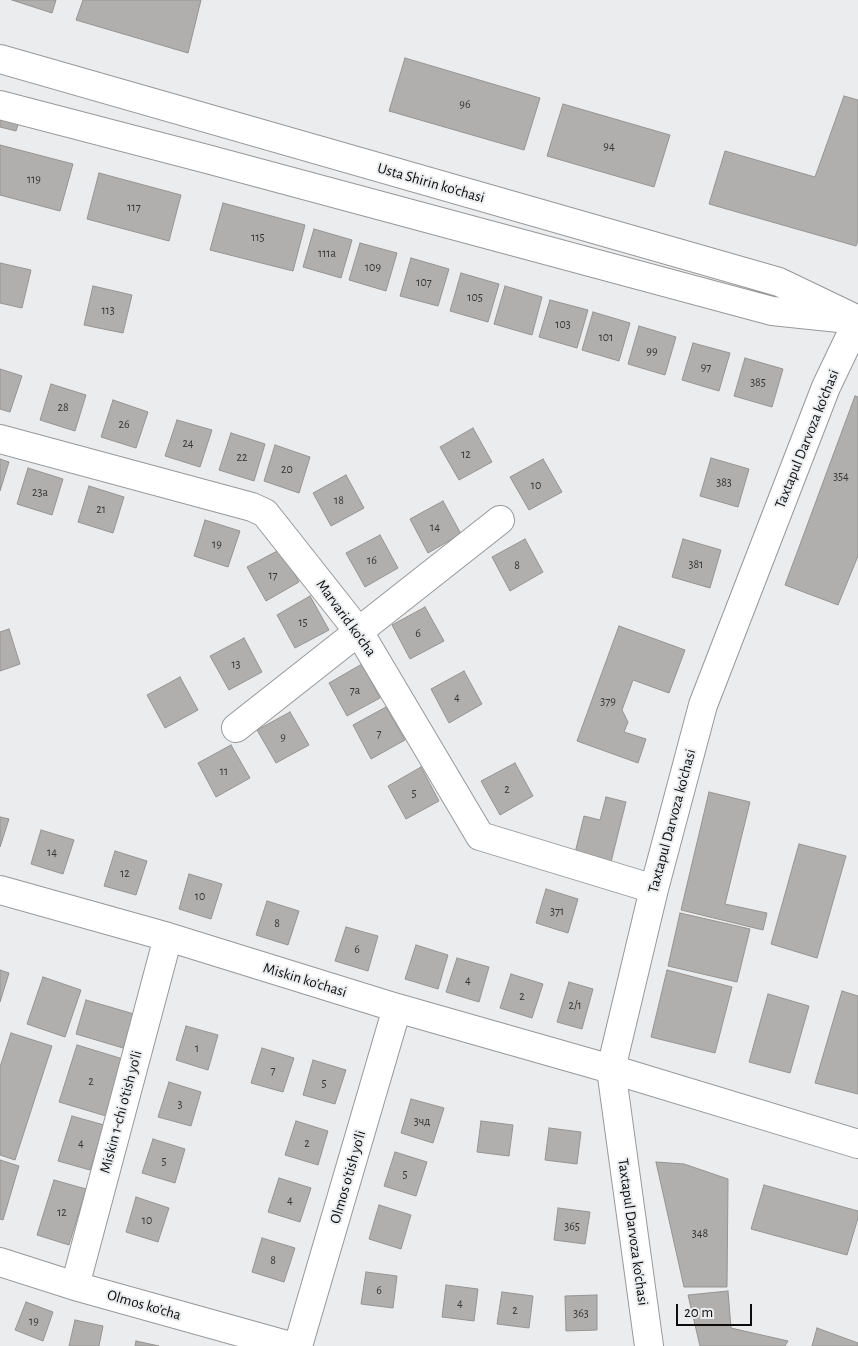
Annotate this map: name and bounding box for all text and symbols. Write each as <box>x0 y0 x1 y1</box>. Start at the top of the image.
house number: 96 <box>459 97 471 111</box>
house number: 94 <box>603 139 615 153</box>
street label: Usta Shirin ko'chasi <box>375 159 487 207</box>
house number: 119 <box>27 172 41 186</box>
house number: 117 <box>127 200 141 214</box>
house number: 115 <box>251 230 265 244</box>
house number: 111a <box>318 246 336 260</box>
house number: 109 <box>365 260 381 274</box>
house number: 107 <box>416 275 432 289</box>
house number: 105 <box>467 290 483 304</box>
house number: 113 <box>101 303 115 317</box>
house number: 103 <box>555 317 571 331</box>
house number: 101 <box>599 330 613 344</box>
house number: 99 <box>646 344 658 358</box>
house number: 97 <box>701 360 711 374</box>
street label: Taxtapul Darvoza ko'chasi <box>771 367 843 511</box>
house number: 385 <box>750 375 766 389</box>
house number: 28 <box>57 400 69 414</box>
house number: 26 <box>118 417 130 431</box>
house number: 24 <box>182 436 194 450</box>
house number: 12 <box>461 447 471 461</box>
house number: 22 <box>237 450 247 464</box>
house number: 20 <box>281 462 293 476</box>
house number: 354 <box>833 469 849 483</box>
house number: 383 <box>716 475 732 489</box>
house number: 10 <box>531 478 541 492</box>
house number: 23a <box>32 485 48 499</box>
house number: 18 <box>334 493 344 507</box>
house number: 21 <box>96 502 106 516</box>
house number: 14 <box>430 520 440 534</box>
house number: 19 <box>212 537 222 551</box>
house number: 16 <box>367 553 377 567</box>
house number: 381 <box>689 557 703 571</box>
house number: 8 <box>514 558 520 572</box>
house number: 17 <box>268 568 278 582</box>
street label: Marvarid ko'cha <box>312 576 380 660</box>
house number: 15 <box>298 615 308 629</box>
house number: 6 <box>415 626 421 640</box>
house number: 13 <box>231 657 241 671</box>
house number: 7a <box>350 683 360 697</box>
house number: 4 <box>454 690 460 704</box>
house number: 379 <box>600 694 616 708</box>
house number: 7 <box>376 726 382 740</box>
house number: 9 <box>280 730 286 744</box>
street label: Taxtapul Darvoza ko'chasi <box>644 747 700 895</box>
house number: 11 <box>220 764 228 778</box>
house number: 2 <box>504 782 510 796</box>
house number: 5 <box>411 786 417 800</box>
house number: 14 <box>47 845 57 859</box>
house number: 12 <box>120 866 130 880</box>
house number: 10 <box>195 889 205 903</box>
house number: 371 <box>550 904 564 918</box>
house number: 8 <box>274 916 280 930</box>
house number: 6 <box>354 942 360 956</box>
street label: Miskin ko'chasi <box>261 959 349 1001</box>
house number: 4 <box>465 973 471 987</box>
house number: 2 <box>519 989 525 1003</box>
house number: 2/1 <box>568 998 582 1012</box>
house number: 1 <box>195 1041 199 1055</box>
street label: Miskin 1-chi o'tish yo'li <box>96 1048 146 1176</box>
house number: 7 <box>270 1063 276 1077</box>
house number: 2 <box>88 1074 94 1088</box>
house number: 5 <box>321 1076 327 1090</box>
house number: 3 <box>178 1097 182 1111</box>
house number: 3чд <box>414 1114 430 1128</box>
street label: Olmos o'tish yo'li <box>326 1128 370 1226</box>
house number: 4 <box>78 1136 84 1150</box>
house number: 2 <box>304 1136 310 1150</box>
house number: 5 <box>161 1154 167 1168</box>
street label: Taxtapul Darvoza ko'chasi <box>614 1157 652 1307</box>
house number: 5 <box>402 1167 408 1181</box>
house number: 4 <box>287 1193 293 1207</box>
house number: 12 <box>57 1205 67 1219</box>
house number: 10 <box>142 1213 152 1227</box>
house number: 365 <box>564 1219 580 1233</box>
house number: 348 <box>692 1226 708 1240</box>
house number: 8 <box>270 1253 276 1267</box>
house number: 6 <box>376 1283 382 1297</box>
street label: Olmos ko'cha <box>105 1286 183 1324</box>
scale bar <box>678 1294 754 1326</box>
house number: 4 <box>457 1296 463 1310</box>
house number: 2 <box>512 1303 518 1317</box>
text: 20 m <box>684 1305 713 1320</box>
house number: 363 <box>573 1306 589 1320</box>
house number: 19 <box>29 1314 39 1328</box>

